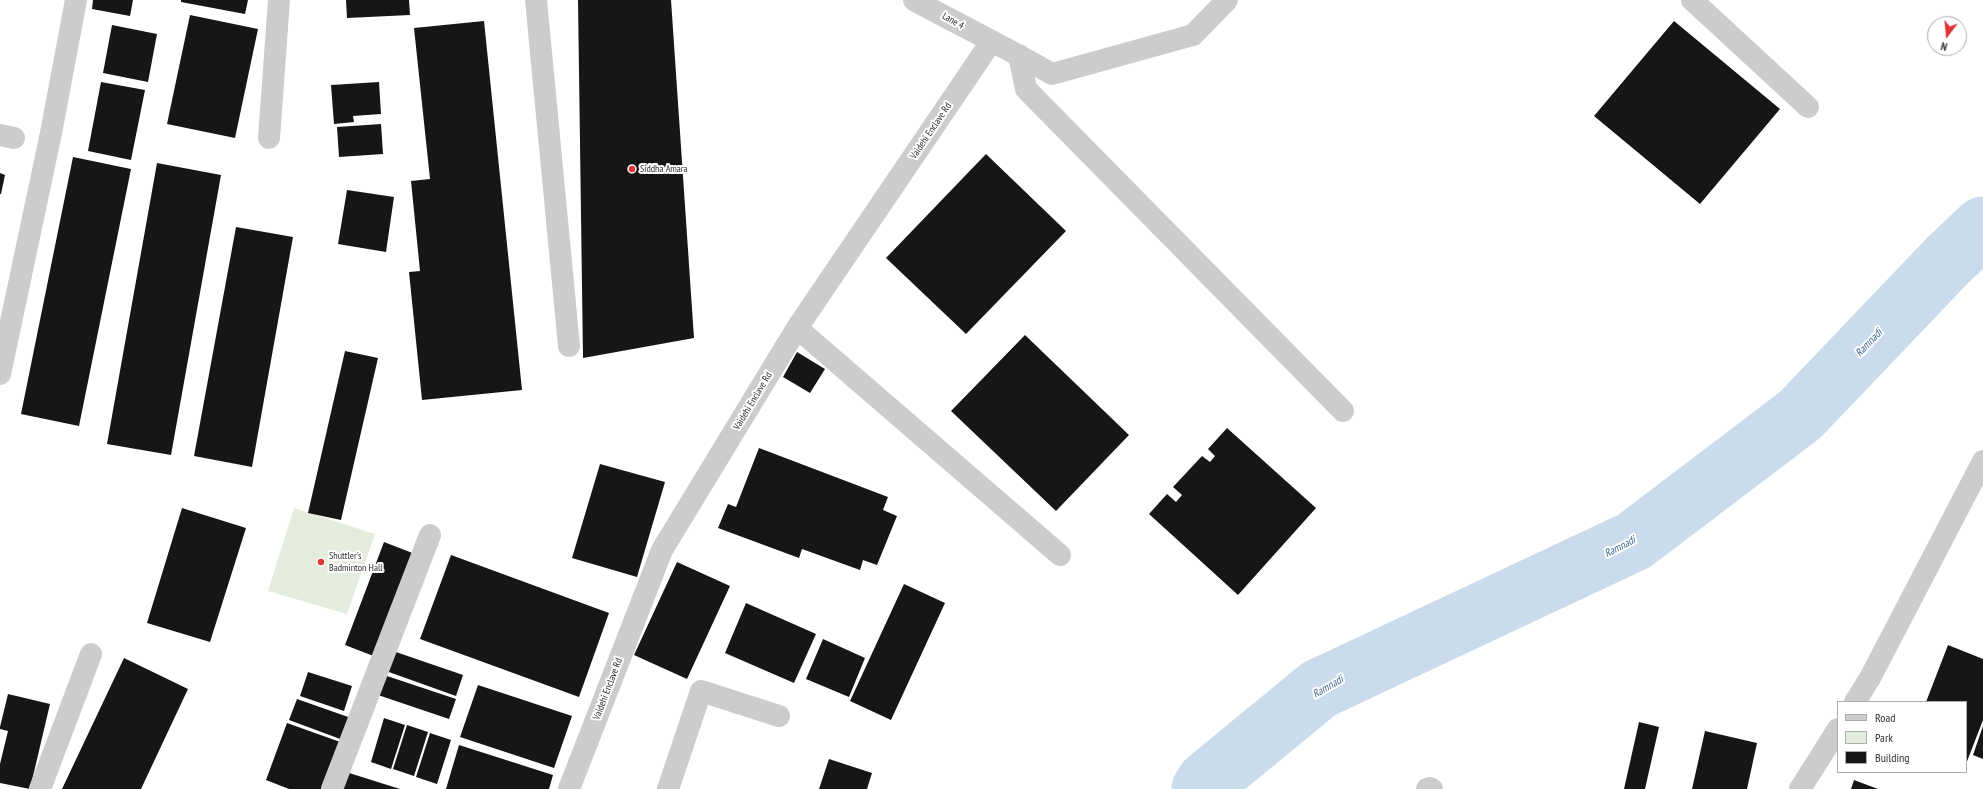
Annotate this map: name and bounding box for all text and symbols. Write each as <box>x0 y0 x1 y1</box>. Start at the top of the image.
street label: Lane 4 <box>940 10 966 32</box>
north arrow <box>1927 16 1967 56</box>
text: N <box>1939 39 1949 54</box>
street label: Vaidehi Enclave Rd <box>908 101 954 161</box>
place label: Siddha Amara <box>640 163 688 175</box>
marker: Siddha Amara <box>627 164 637 174</box>
water label: Ramnadi <box>1853 326 1885 360</box>
street label: Vaidehi Enclave Rd <box>731 370 775 432</box>
water label: Ramnadi <box>1602 534 1638 560</box>
place label: Shuttler's Badminton Hall <box>329 550 383 574</box>
marker: Shuttler's Badminton Hall <box>316 557 326 567</box>
street label: Vaidehi Enclave Rd <box>591 656 625 722</box>
water label: Ramnadi <box>1310 673 1346 701</box>
legend <box>1837 701 1967 773</box>
text: Road <box>1875 710 1895 725</box>
text: Park <box>1875 730 1893 745</box>
text: Building <box>1875 750 1910 765</box>

